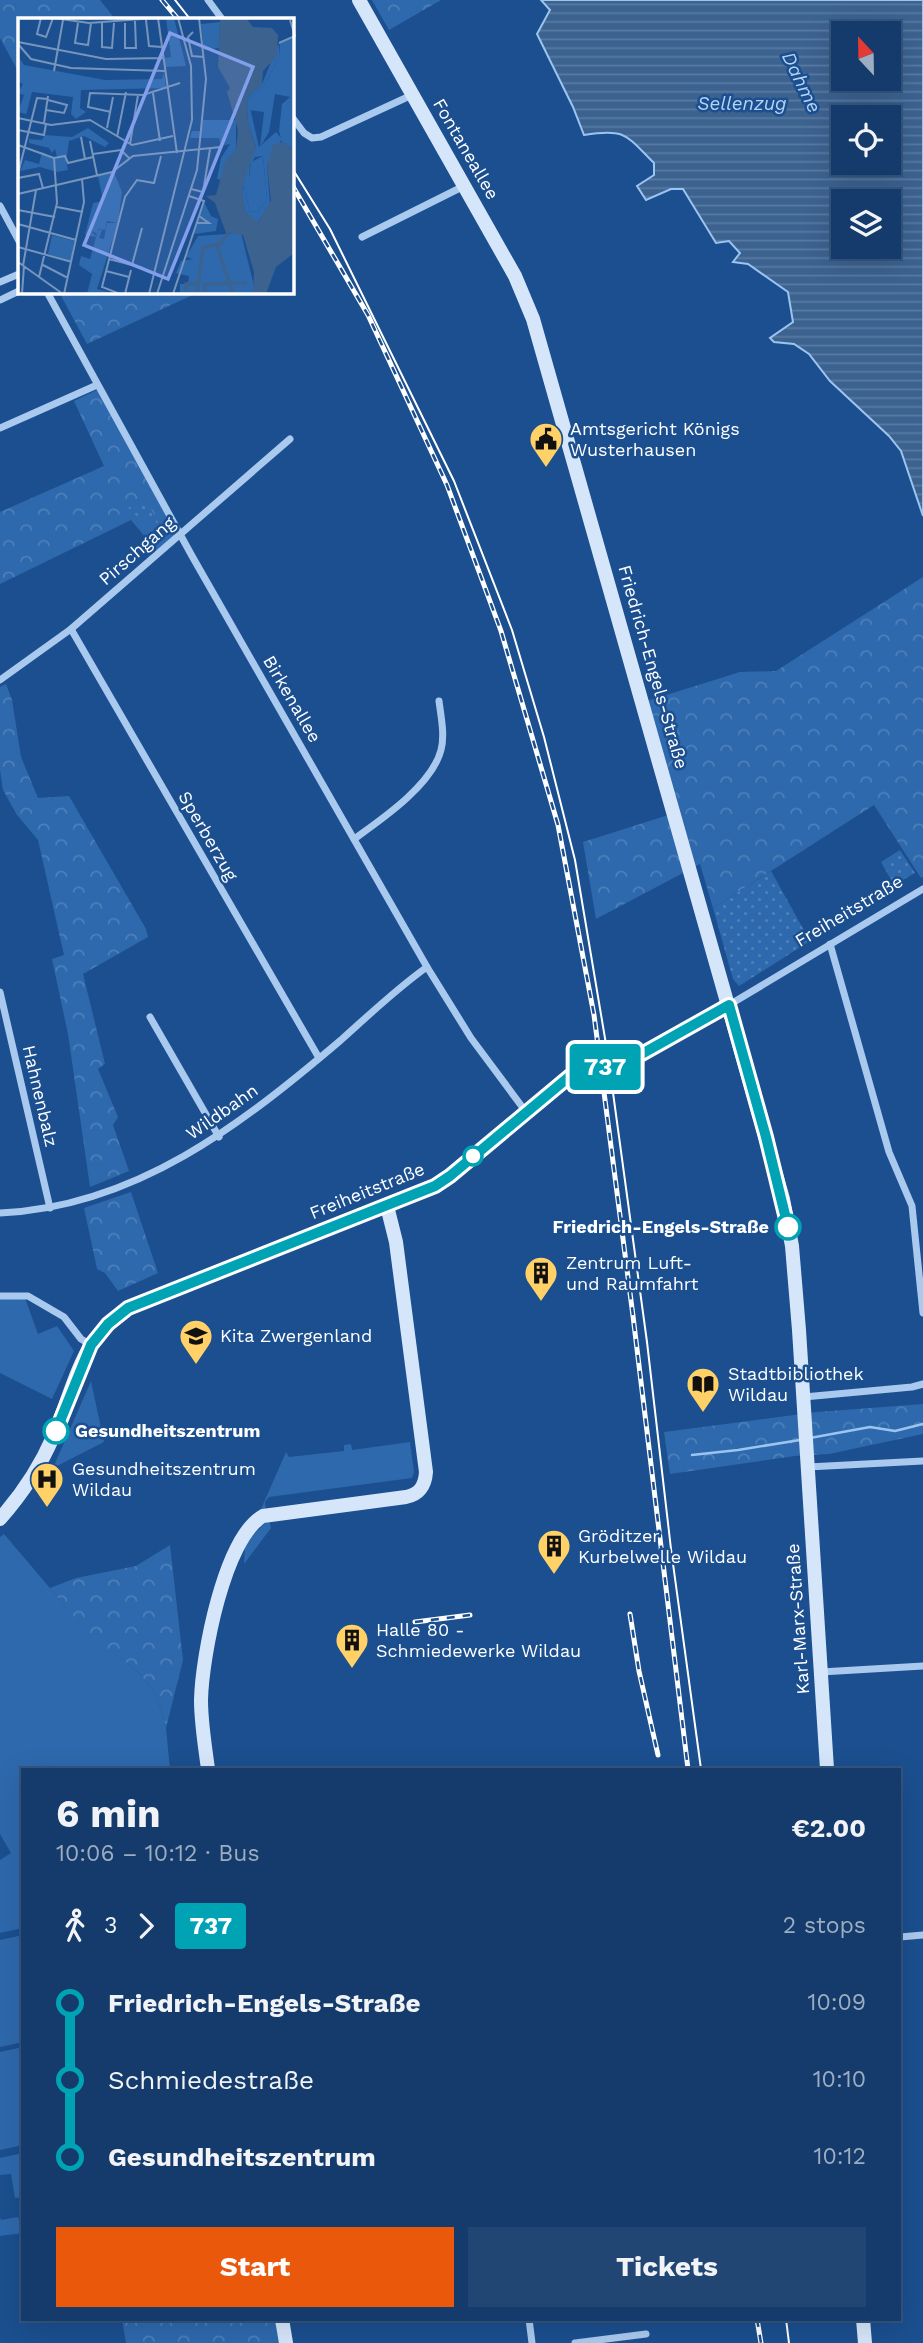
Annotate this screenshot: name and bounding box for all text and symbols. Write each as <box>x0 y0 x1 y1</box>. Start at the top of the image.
inset map <box>18 18 294 294</box>
north arrow <box>831 21 901 91</box>
map controls <box>831 21 901 259</box>
water label: Dahme <box>777 48 826 116</box>
water label: Sellenzug <box>697 92 787 115</box>
street label: Fontaneallee <box>429 95 504 203</box>
button: locate <box>831 105 901 175</box>
button: layers <box>831 189 901 259</box>
place label: Amtsgericht Königs Wusterhausen <box>570 418 740 460</box>
public building icon: Amtsgericht Königs Wusterhausen <box>527 420 565 469</box>
street label: Pirschgang <box>94 512 179 589</box>
street label: Friedrich-Engels-Straße <box>614 563 693 771</box>
street label: Birkenallee <box>259 651 326 746</box>
street label: Sperberzug <box>174 787 243 885</box>
street label: Freiheitstraße <box>791 870 906 951</box>
street label: Hahnenbalz <box>19 1043 62 1149</box>
line badge: 737 <box>565 1044 645 1090</box>
text: 737 <box>584 1053 626 1081</box>
street label: Wildbahn <box>182 1079 262 1144</box>
unlabelled marker <box>463 1146 483 1166</box>
street label: Freiheitstraße <box>306 1158 427 1223</box>
marker: Friedrich-Engels-Straße <box>775 1214 801 1240</box>
place label: Friedrich-Engels-Straße <box>553 1216 769 1237</box>
place label: Zentrum Luft- und Raumfahrt <box>566 1252 699 1294</box>
building icon: Zentrum Luft- und Raumfahrt <box>522 1254 560 1303</box>
school or university icon: Kita Zwergenland <box>177 1317 215 1366</box>
place label: Kita Zwergenland <box>220 1325 372 1346</box>
place label: Stadtbibliothek Wildau <box>728 1363 864 1405</box>
library icon: Stadtbibliothek Wildau <box>684 1365 722 1414</box>
marker: Gesundheitszentrum <box>43 1418 69 1444</box>
place label: Gesundheitszentrum <box>75 1420 260 1441</box>
place label: Gesundheitszentrum Wildau <box>72 1458 256 1500</box>
hospital icon: Gesundheitszentrum Wildau <box>28 1460 66 1509</box>
place label: Gröditzer Kurbelwelle Wildau <box>578 1525 747 1567</box>
building icon: Gröditzer Kurbelwelle Wildau <box>535 1527 573 1576</box>
street label: Karl-Marx-Straße <box>782 1543 813 1695</box>
place label: Halle 80 - Schmiedewerke Wildau <box>376 1619 581 1661</box>
building icon: Halle 80 - Schmiedewerke Wildau <box>333 1621 371 1670</box>
text: 6 min <box>56 1792 161 1836</box>
text: €2.00 <box>791 1813 866 1843</box>
text: 10:06 – 10:12 · Bus <box>56 1840 260 1867</box>
icon: walk <box>56 1907 94 1945</box>
icon: forward <box>127 1907 165 1945</box>
text: 3 <box>104 1912 117 1939</box>
text: 737 <box>189 1912 232 1940</box>
text: 2 stops <box>783 1912 866 1939</box>
text: Friedrich-Engels-Straße <box>108 1988 421 2018</box>
text: 10:09 <box>807 1989 866 2016</box>
text: Schmiedestraße <box>108 2065 314 2095</box>
text: 10:10 <box>813 2066 866 2093</box>
text: Gesundheitszentrum <box>108 2142 376 2172</box>
text: 10:12 <box>814 2143 866 2170</box>
button: Start <box>56 2227 454 2307</box>
button: Tickets <box>468 2227 866 2307</box>

